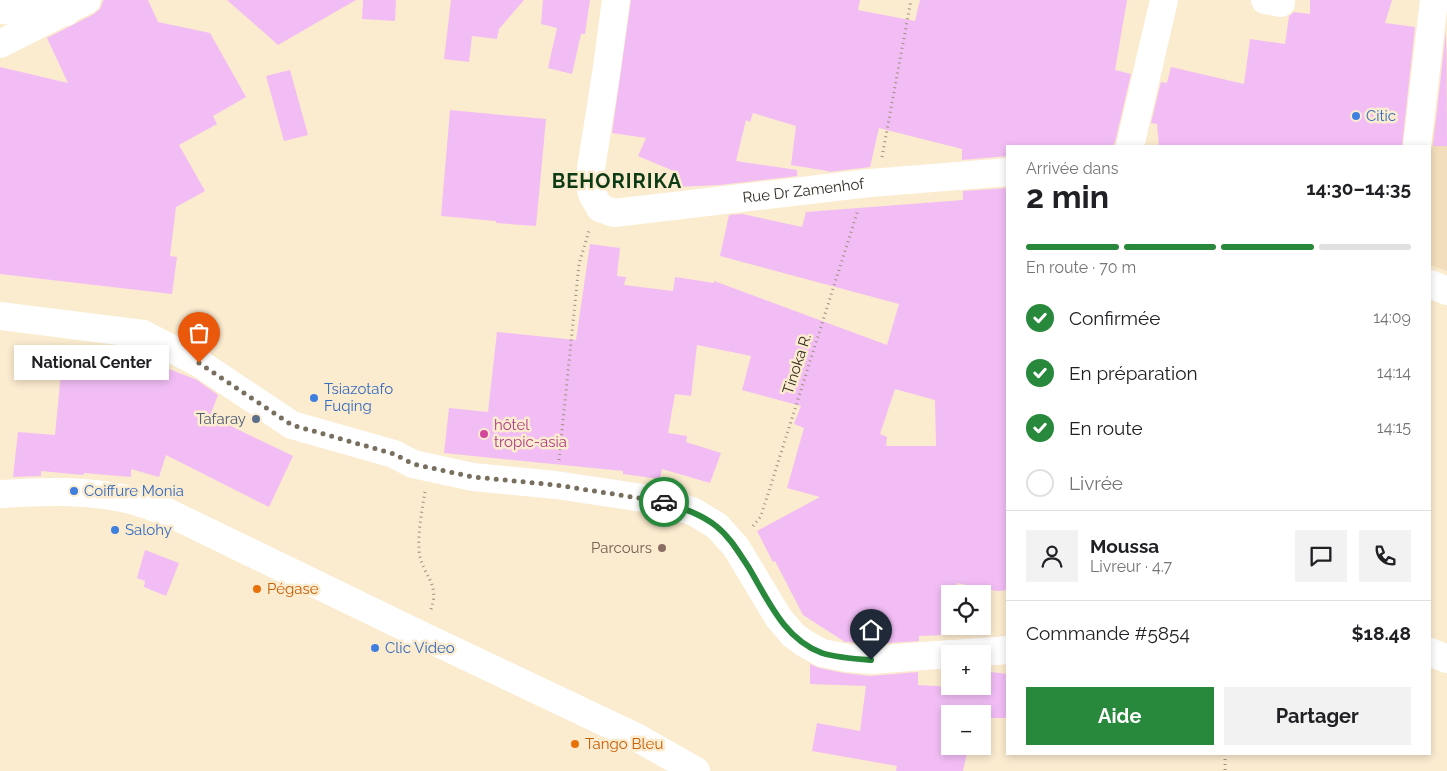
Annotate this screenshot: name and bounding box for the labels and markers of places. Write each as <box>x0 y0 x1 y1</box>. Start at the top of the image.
place label: Citic <box>1366 107 1396 125</box>
marker: Citic <box>1350 110 1362 122</box>
pin <box>178 312 220 363</box>
callout: National Center <box>14 346 169 380</box>
place label: Tsiazotafo Fuqing <box>324 380 393 415</box>
marker: Tsiazotafo Fuqing <box>308 392 320 404</box>
place label: Tafaray <box>196 410 246 428</box>
marker: Tafaray <box>250 413 262 425</box>
place label: hôtel tropic-asia <box>494 416 567 451</box>
marker: hôtel tropic-asia <box>478 428 490 440</box>
place label: Coiffure Monia <box>84 482 184 500</box>
marker: Coiffure Monia <box>68 485 80 497</box>
place label: Salohy <box>125 521 172 539</box>
marker: Salohy <box>109 524 121 536</box>
place label: Parcours <box>591 539 652 557</box>
marker: Parcours <box>656 542 668 554</box>
place label: Pégase <box>267 580 319 598</box>
marker: Pégase <box>251 583 263 595</box>
pin <box>850 609 892 660</box>
place label: Clic Video <box>385 639 455 657</box>
marker: Clic Video <box>369 642 381 654</box>
place label: Tango Bleu <box>585 735 663 753</box>
marker: Tango Bleu <box>569 738 581 750</box>

